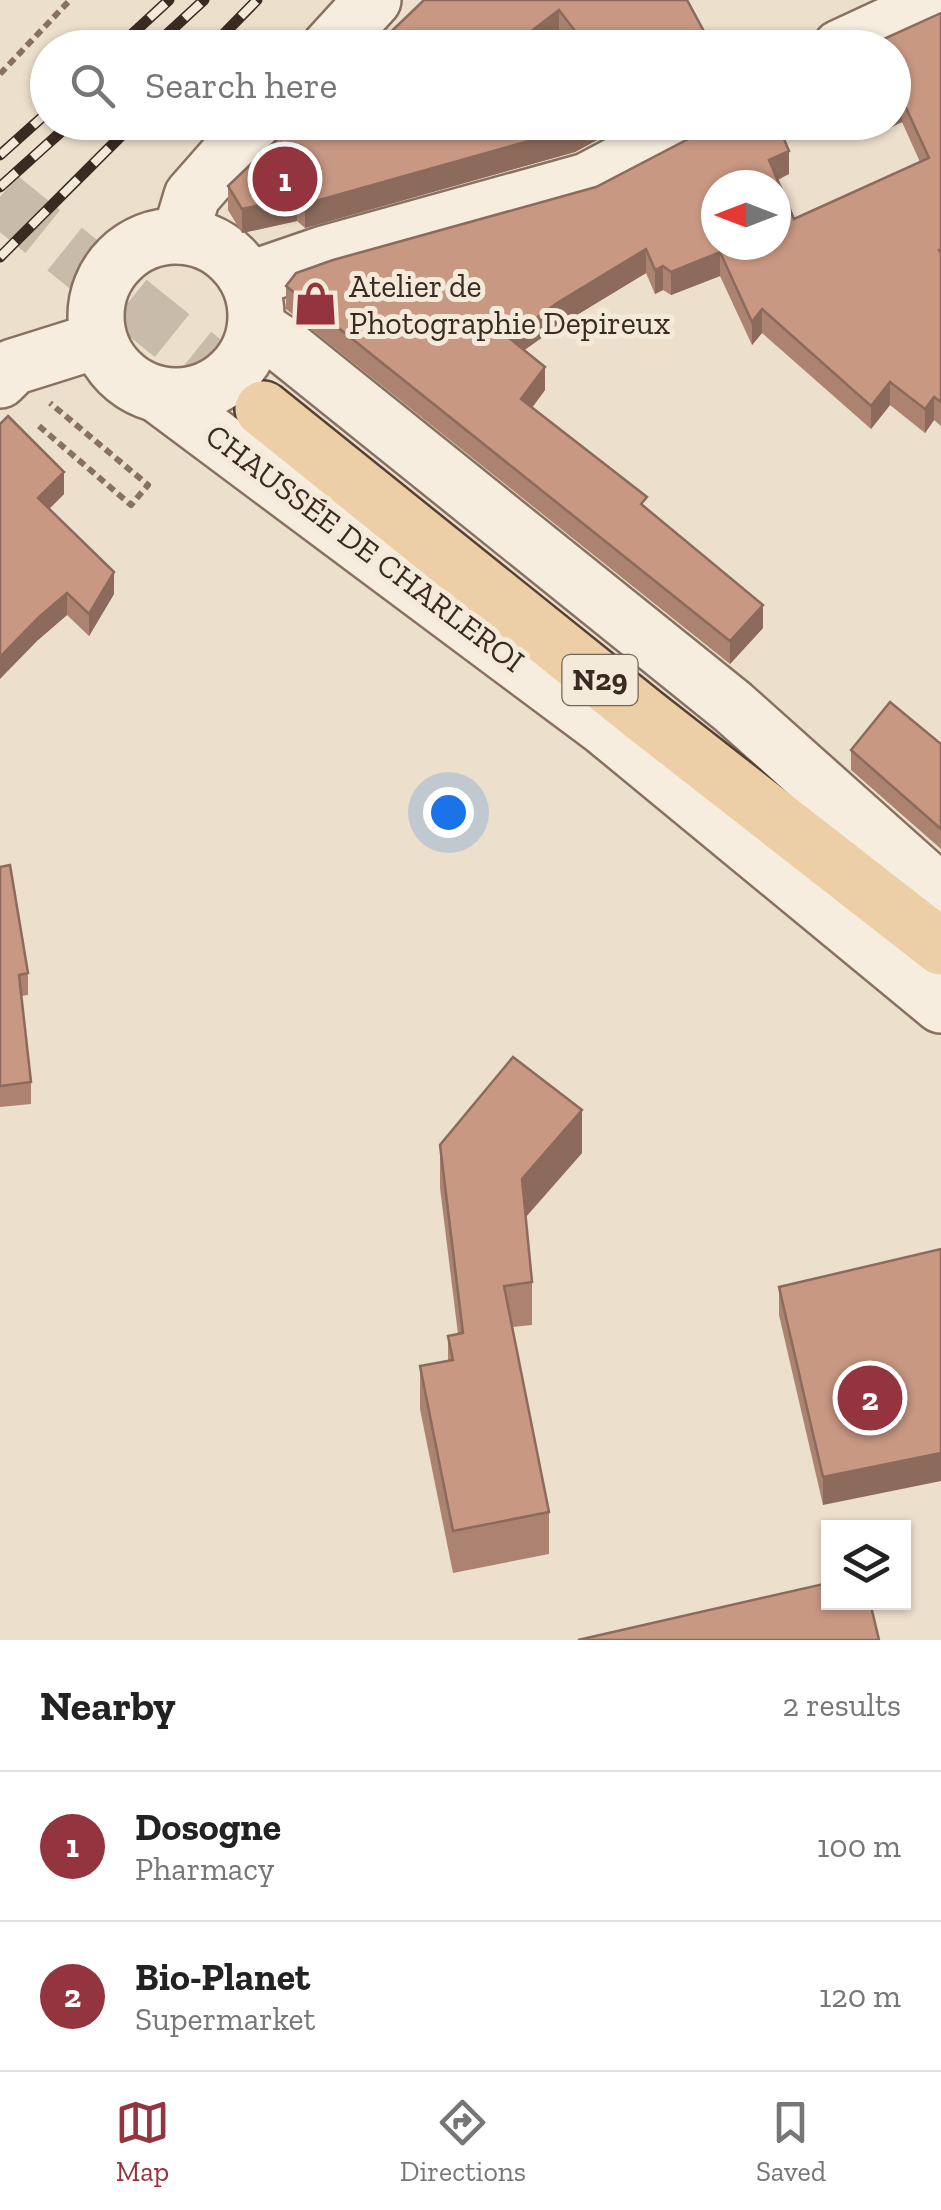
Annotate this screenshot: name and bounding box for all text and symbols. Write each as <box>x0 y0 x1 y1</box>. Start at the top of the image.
search box <box>30 30 911 140</box>
icon: search <box>65 58 120 113</box>
text: Search here <box>145 62 337 108</box>
pin: 1 <box>252 142 318 216</box>
north arrow <box>701 170 791 260</box>
place label: Atelier de Photographie Depireux <box>349 267 670 342</box>
shop icon: Atelier de Photographie Depireux <box>292 280 340 328</box>
street label: CHAUSSÉE DE CHARLEROI <box>198 416 532 680</box>
road number: N29 <box>562 655 638 705</box>
your location <box>423 787 474 838</box>
pin: 2 <box>838 1360 902 1436</box>
map controls <box>821 1520 911 1610</box>
button: layers <box>821 1520 911 1610</box>
text: Nearby <box>40 1680 176 1731</box>
text: 2 results <box>782 1686 901 1724</box>
text: Dosogne <box>135 1804 281 1850</box>
text: 1 <box>66 1827 79 1865</box>
text: 100 m <box>817 1827 901 1865</box>
text: Pharmacy <box>135 1850 274 1888</box>
text: Bio-Planet <box>135 1954 310 2000</box>
text: 2 <box>64 1977 81 2015</box>
text: 120 m <box>819 1977 901 2015</box>
text: Supermarket <box>135 2000 315 2038</box>
tab: Map <box>115 2095 170 2188</box>
tab: Directions <box>400 2095 526 2188</box>
tab: Saved <box>756 2095 826 2188</box>

